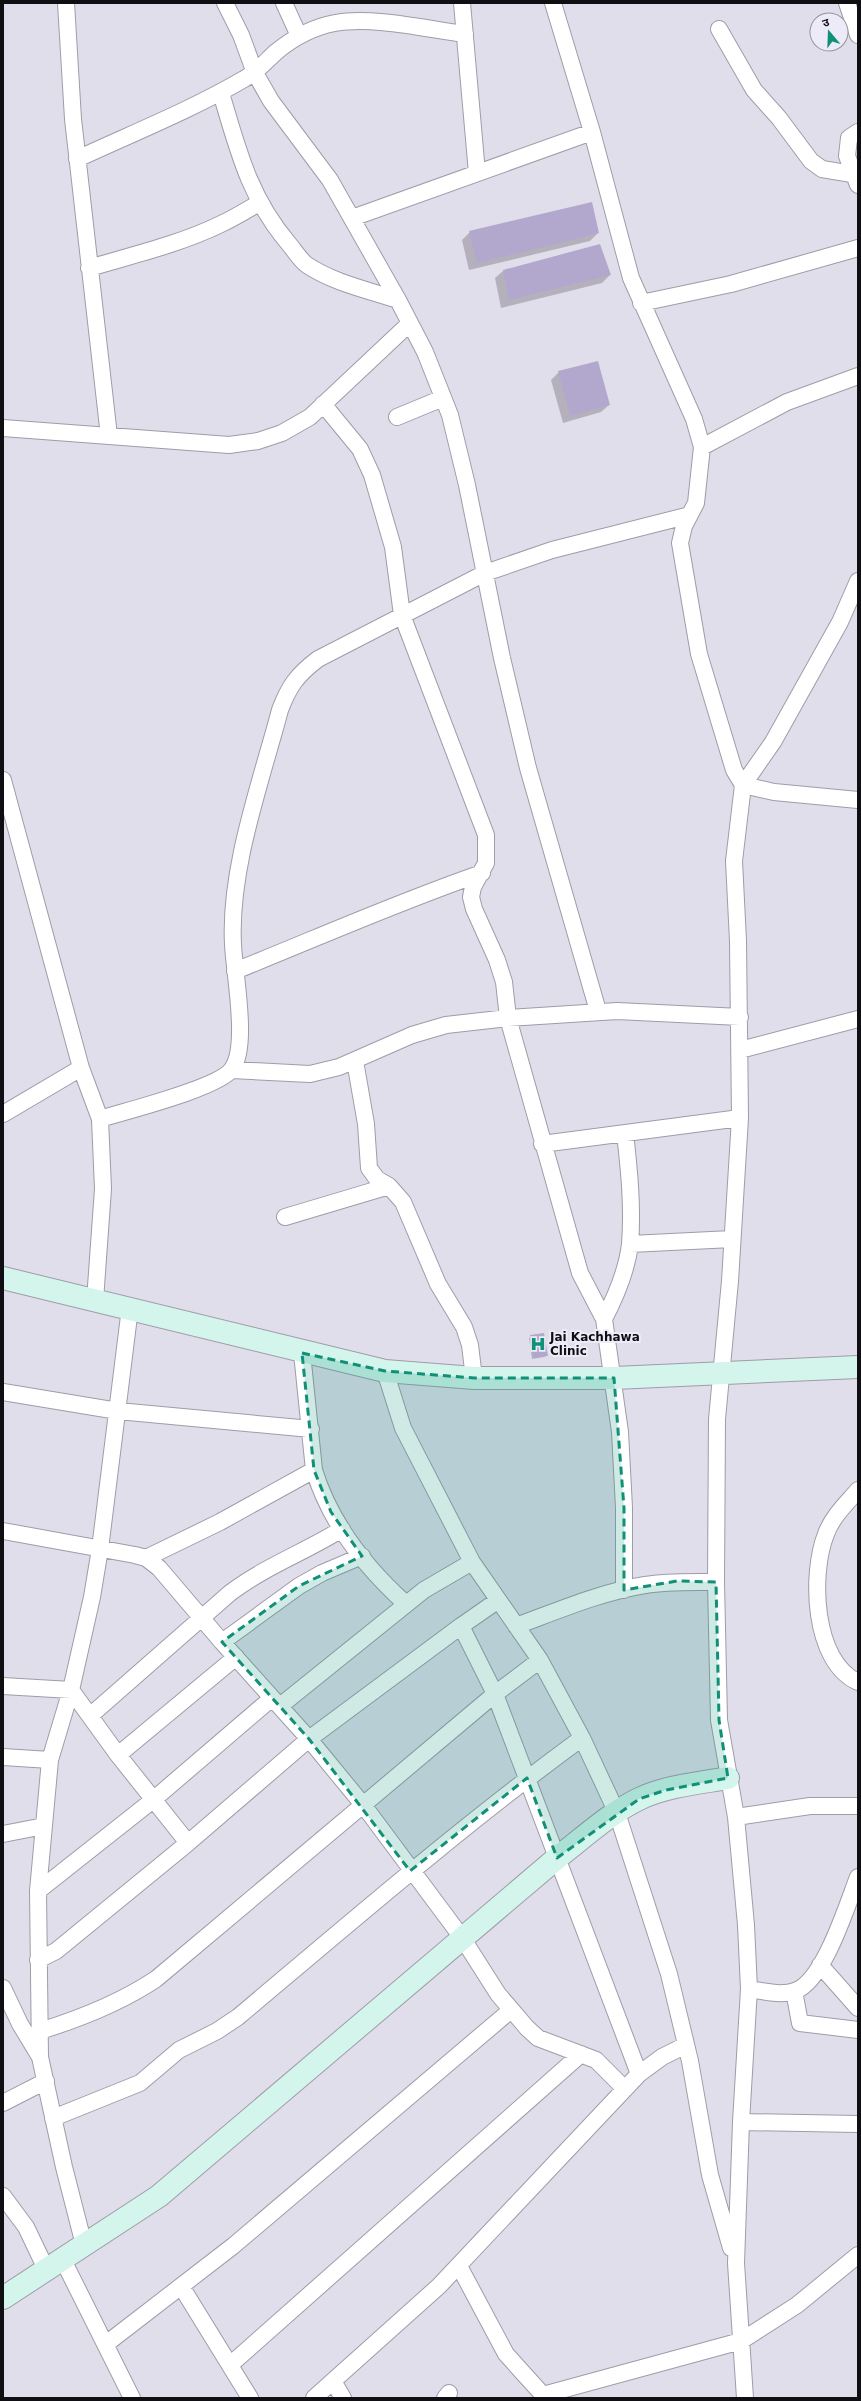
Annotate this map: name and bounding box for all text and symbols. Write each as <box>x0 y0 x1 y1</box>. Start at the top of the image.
north arrow <box>809 12 849 52</box>
text: उ <box>821 16 832 30</box>
place label: Jai Kachhawa Clinic <box>549 1330 640 1358</box>
hospital icon: Jai Kachhawa Clinic <box>529 1335 547 1353</box>

